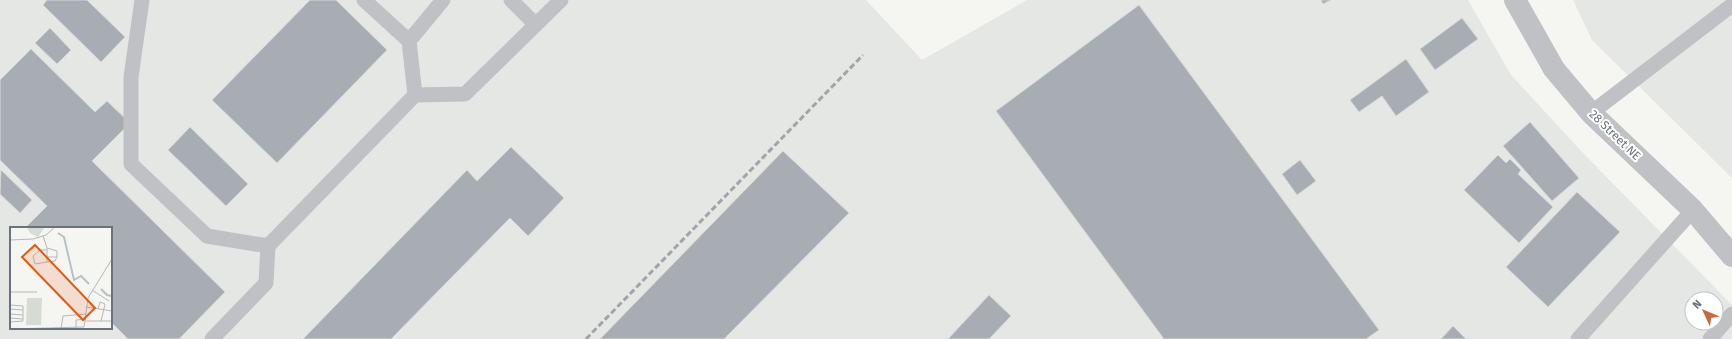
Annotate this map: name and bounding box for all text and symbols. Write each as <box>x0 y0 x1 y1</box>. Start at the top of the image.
street label: 28 Street NE <box>1586 107 1644 163</box>
inset map <box>10 227 112 329</box>
north arrow <box>1684 291 1724 331</box>
text: N <box>1690 297 1704 312</box>

